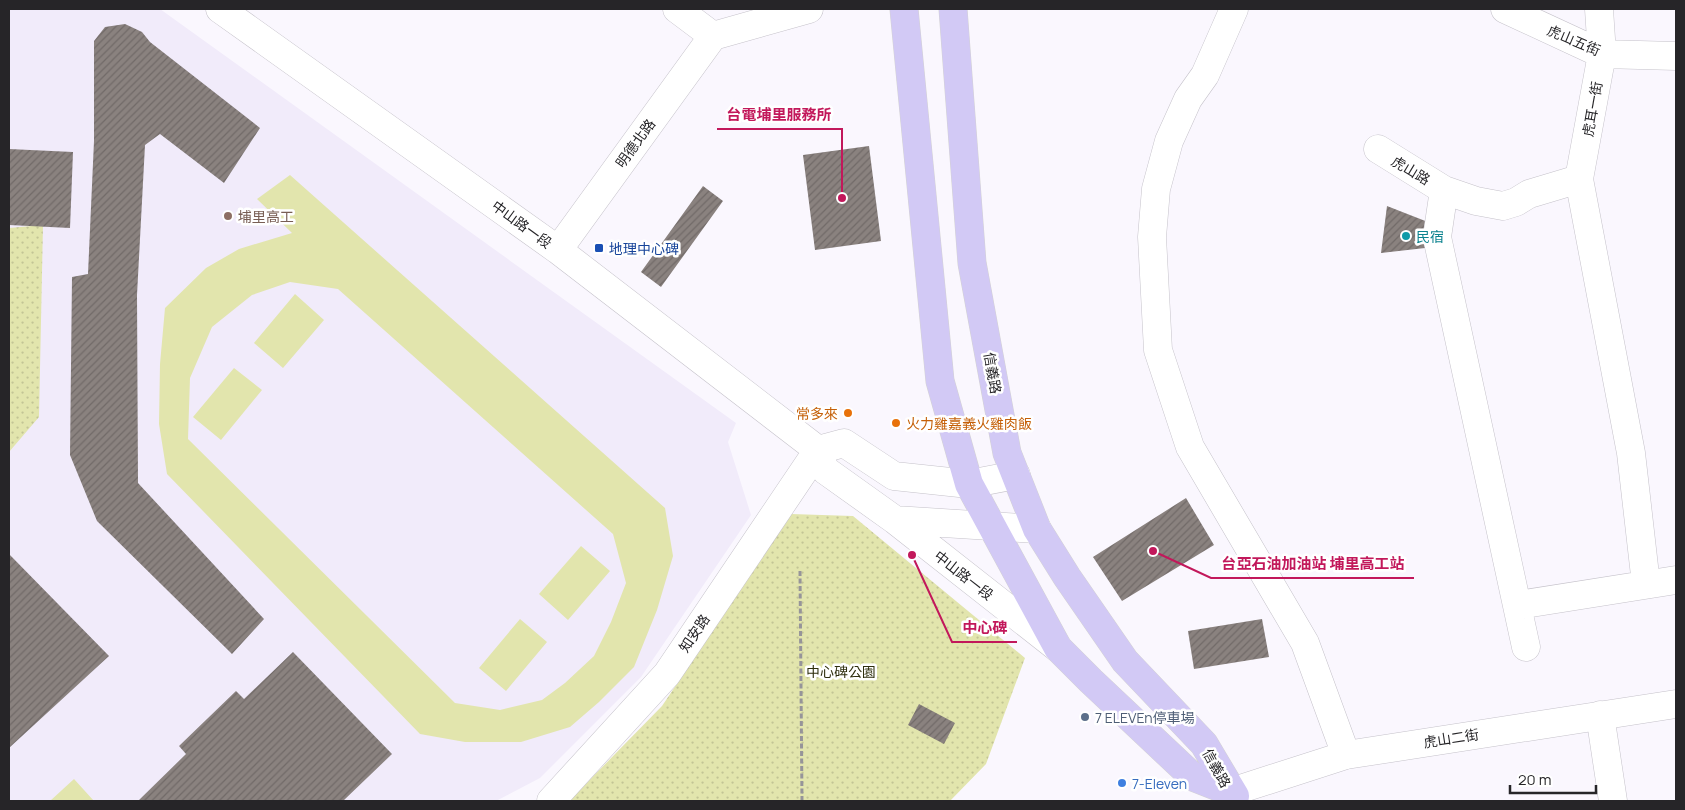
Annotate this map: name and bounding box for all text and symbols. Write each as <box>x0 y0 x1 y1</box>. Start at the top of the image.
street label: 虎山五街 <box>1545 20 1603 60</box>
street label: 虎耳一街 <box>1578 80 1606 138</box>
callout: 台電埔里服務所 <box>717 99 842 129</box>
text: 台電埔里服務所 <box>726 104 832 125</box>
street label: 明德北路 <box>611 115 659 171</box>
street label: 虎山路 <box>1388 151 1434 189</box>
street label: 中山路一段 <box>488 196 556 252</box>
place label: 埔里高工 <box>238 207 294 226</box>
marker: 埔里高工 <box>222 210 234 222</box>
place label: 民宿 <box>1416 227 1444 246</box>
marker: 民宿 <box>1400 230 1412 242</box>
place label: 地理中心碑 <box>609 239 679 258</box>
marker: 地理中心碑 <box>593 242 605 254</box>
street label: 信義路 <box>980 351 1006 395</box>
place label: 常多來 <box>796 404 838 423</box>
marker: 常多來 <box>842 407 854 419</box>
place label: 火力雞嘉義火雞肉飯 <box>906 414 1032 433</box>
marker: 火力雞嘉義火雞肉飯 <box>890 417 902 429</box>
street label: 中山路一段 <box>931 546 997 604</box>
callout: 台亞石油加油站 埔里高工站 <box>1211 548 1414 578</box>
text: 台亞石油加油站 埔里高工站 <box>1221 553 1405 574</box>
street label: 知安路 <box>674 610 714 656</box>
callout: 中心碑 <box>952 612 1017 642</box>
text: 中心碑 <box>962 617 1008 638</box>
park label: 中心碑公園 <box>806 662 876 681</box>
place label: 7 ELEVEn停車場 <box>1095 708 1195 727</box>
marker: 7 ELEVEn停車場 <box>1079 711 1091 723</box>
street label: 虎山二街 <box>1422 724 1480 752</box>
street label: 信義路 <box>1199 745 1235 791</box>
scale bar <box>1510 762 1596 794</box>
text: 20 m <box>1518 769 1551 790</box>
place label: 7-Eleven <box>1132 774 1187 793</box>
marker: 7-Eleven <box>1116 777 1128 789</box>

